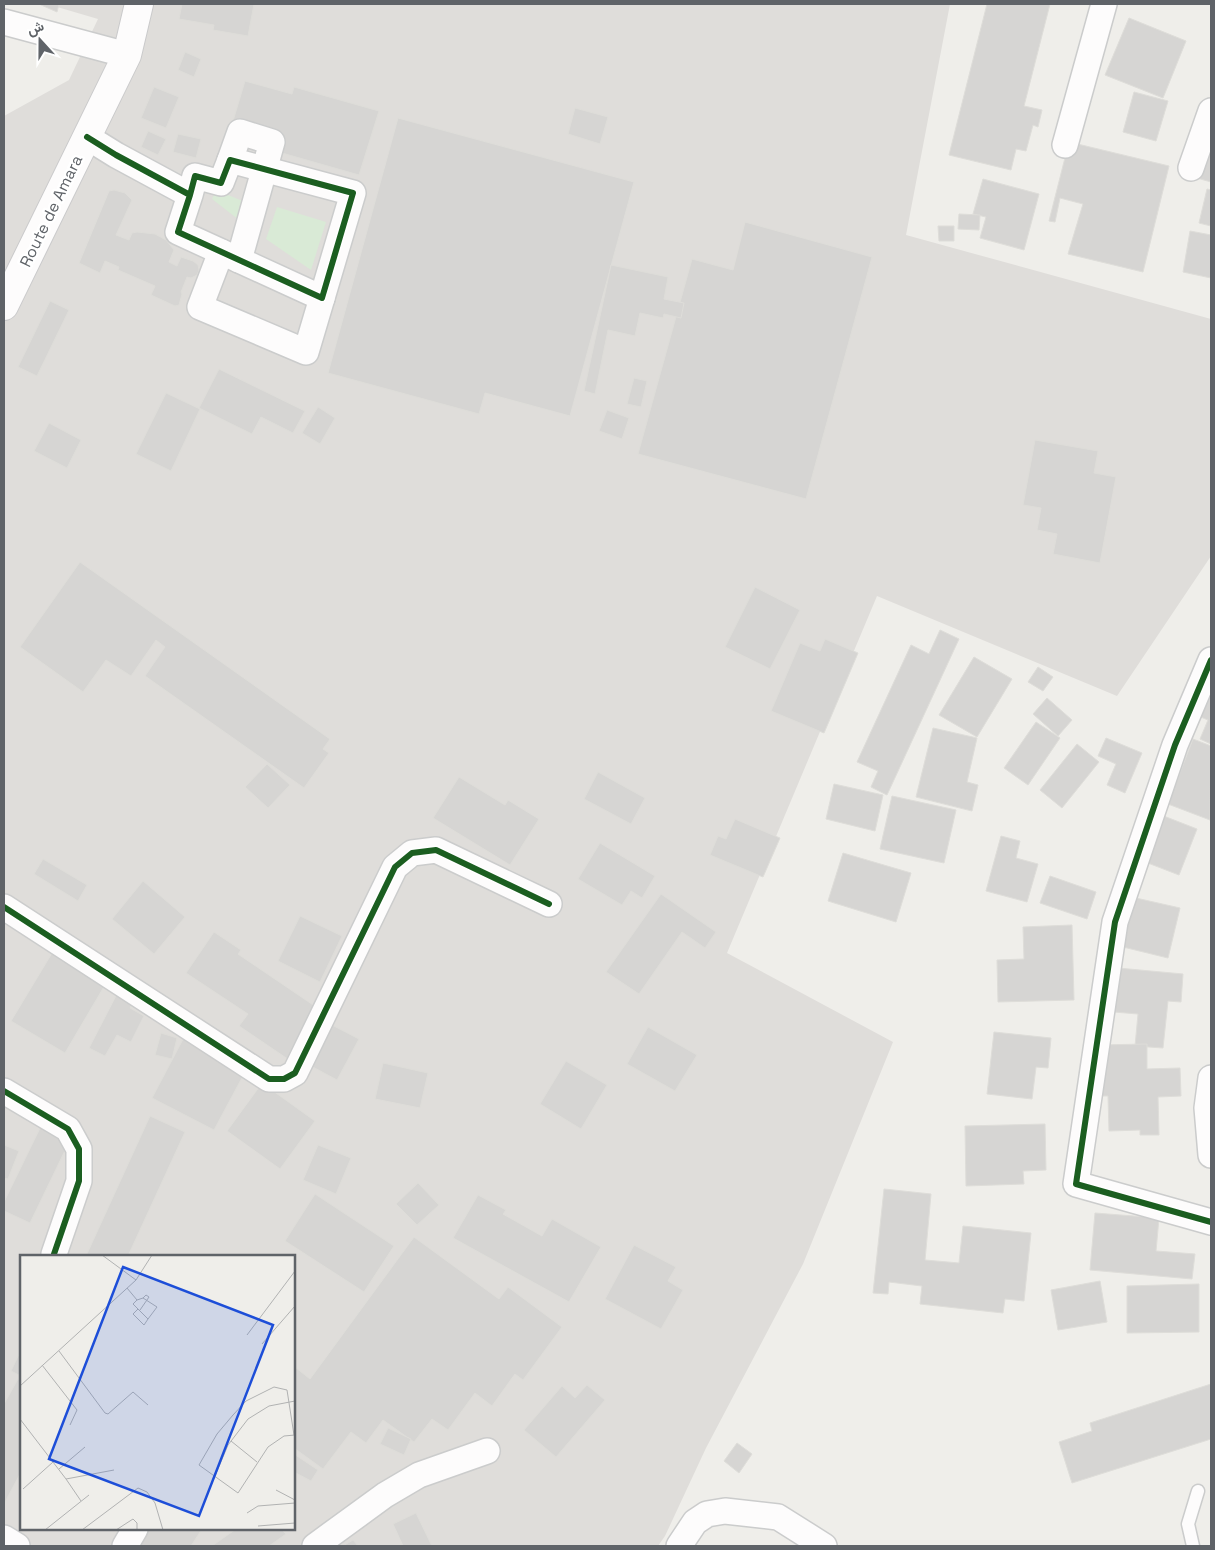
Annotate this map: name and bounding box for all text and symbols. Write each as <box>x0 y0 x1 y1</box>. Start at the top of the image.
north arrow <box>15 15 65 65</box>
text: ش <box>24 16 47 39</box>
street label: Route de Amara <box>15 152 87 270</box>
inset map <box>20 1255 295 1530</box>

